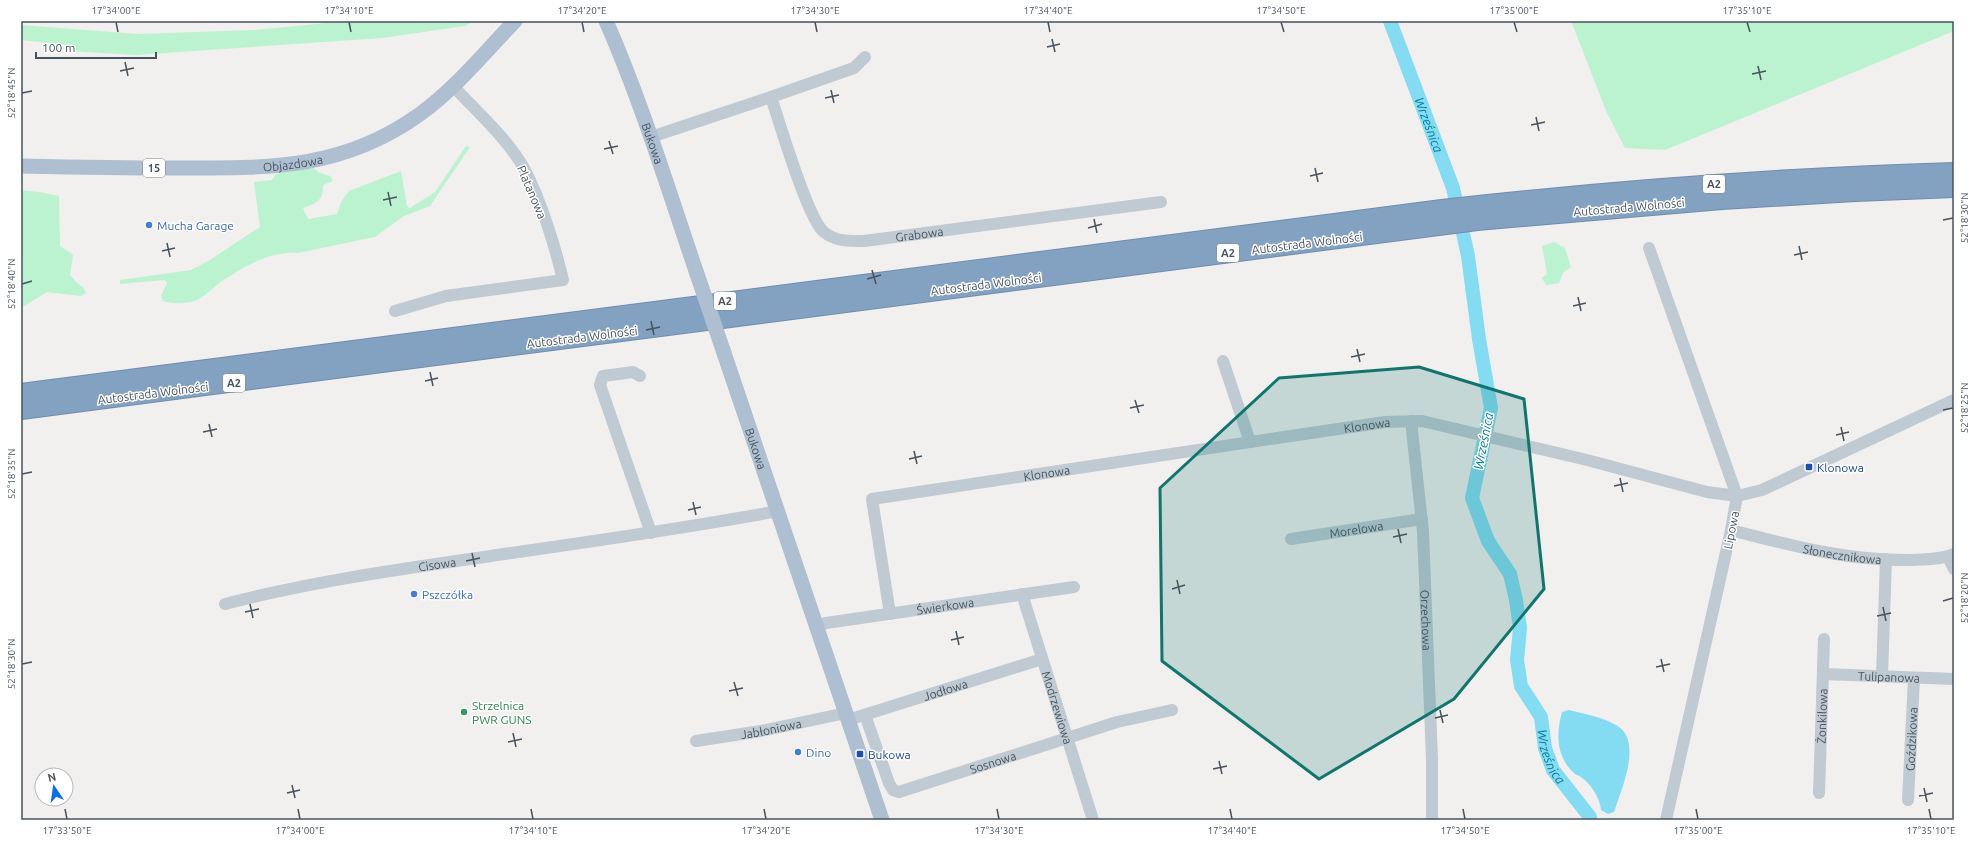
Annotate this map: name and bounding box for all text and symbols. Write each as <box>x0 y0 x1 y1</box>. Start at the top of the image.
text: 17°34'00"E <box>91 5 141 16</box>
text: 17°34'10"E <box>324 5 374 16</box>
text: 17°34'20"E <box>557 5 607 16</box>
text: 17°34'30"E <box>790 5 840 16</box>
text: 17°34'40"E <box>1023 5 1073 16</box>
text: 17°34'50"E <box>1256 5 1306 16</box>
text: 17°35'00"E <box>1489 5 1539 16</box>
text: 17°35'10"E <box>1722 5 1772 16</box>
scale bar <box>36 34 156 60</box>
text: 100 m <box>42 41 75 54</box>
text: 52°18'45"N <box>6 68 17 118</box>
water label: Wrześnica <box>1412 95 1446 154</box>
street label: Bukowa <box>640 121 666 166</box>
street label: Objazdowa <box>262 152 324 173</box>
road number: 15 <box>143 159 165 177</box>
street label: Platanowa <box>515 163 549 221</box>
road number: A2 <box>1703 175 1725 193</box>
text: 52°18'30"N <box>1959 193 1970 243</box>
street label: Autostrada Wolności <box>1573 196 1685 218</box>
place label: Mucha Garage <box>157 219 234 232</box>
marker: Mucha Garage <box>144 220 154 230</box>
street label: Grabowa <box>895 224 944 243</box>
street label: Autostrada Wolności <box>1251 230 1363 256</box>
road number: A2 <box>1217 244 1239 262</box>
text: 52°18'40"N <box>6 259 17 309</box>
street label: Autostrada Wolności <box>930 271 1042 297</box>
road number: A2 <box>714 292 736 310</box>
street label: Autostrada Wolności <box>526 324 638 350</box>
road number: A2 <box>223 374 245 392</box>
street label: Autostrada Wolności <box>97 380 209 406</box>
text: 52°18'25"N <box>1959 383 1970 433</box>
water label: Wrześnica <box>1471 411 1495 471</box>
street label: Klonowa <box>1343 415 1390 435</box>
street label: Bukowa <box>743 426 769 471</box>
text: 52°18'35"N <box>6 449 17 499</box>
place label: Klonowa <box>1817 461 1864 474</box>
marker: Klonowa <box>1804 462 1814 472</box>
street label: Klonowa <box>1022 463 1071 483</box>
street label: Lipowa <box>1721 510 1741 550</box>
street label: Morelowa <box>1328 519 1384 540</box>
street label: Słonecznikowa <box>1802 542 1882 566</box>
street label: Cisowa <box>417 555 457 573</box>
text: 52°18'20"N <box>1959 573 1970 623</box>
place label: Pszczółka <box>422 588 473 601</box>
marker: Pszczółka <box>409 589 419 599</box>
street label: Orzechowa <box>1419 590 1434 651</box>
street label: Świerkowa <box>916 595 975 616</box>
text: 52°18'30"N <box>6 639 17 689</box>
street label: Modrzewiowa <box>1040 669 1075 746</box>
street label: Tulipanowa <box>1858 669 1920 684</box>
street label: Jodłowa <box>922 676 969 702</box>
street label: Żonkilowa <box>1814 688 1829 744</box>
place label: Strzelnica PWR GUNS <box>472 699 532 726</box>
marker: Strzelnica PWR GUNS <box>459 707 469 717</box>
street label: Goździkowa <box>1903 707 1919 771</box>
street label: Jabłoniowa <box>740 716 803 741</box>
water label: Wrześnica <box>1536 728 1568 787</box>
place label: Dino <box>806 746 831 759</box>
marker: Dino <box>793 747 803 757</box>
place label: Bukowa <box>868 748 911 761</box>
street label: Sosnowa <box>968 748 1018 775</box>
marker: Bukowa <box>855 749 865 759</box>
north arrow <box>34 767 74 807</box>
text: N <box>46 770 57 784</box>
text: 17°33'50"E <box>42 825 92 836</box>
text: 17°34'00"E <box>275 825 325 836</box>
text: 17°34'10"E <box>508 825 558 836</box>
text: 17°34'20"E <box>741 825 791 836</box>
text: 17°34'30"E <box>974 825 1024 836</box>
text: 17°34'40"E <box>1207 825 1257 836</box>
text: 17°34'50"E <box>1440 825 1490 836</box>
text: 17°35'00"E <box>1673 825 1723 836</box>
text: 17°35'10"E <box>1906 825 1956 836</box>

